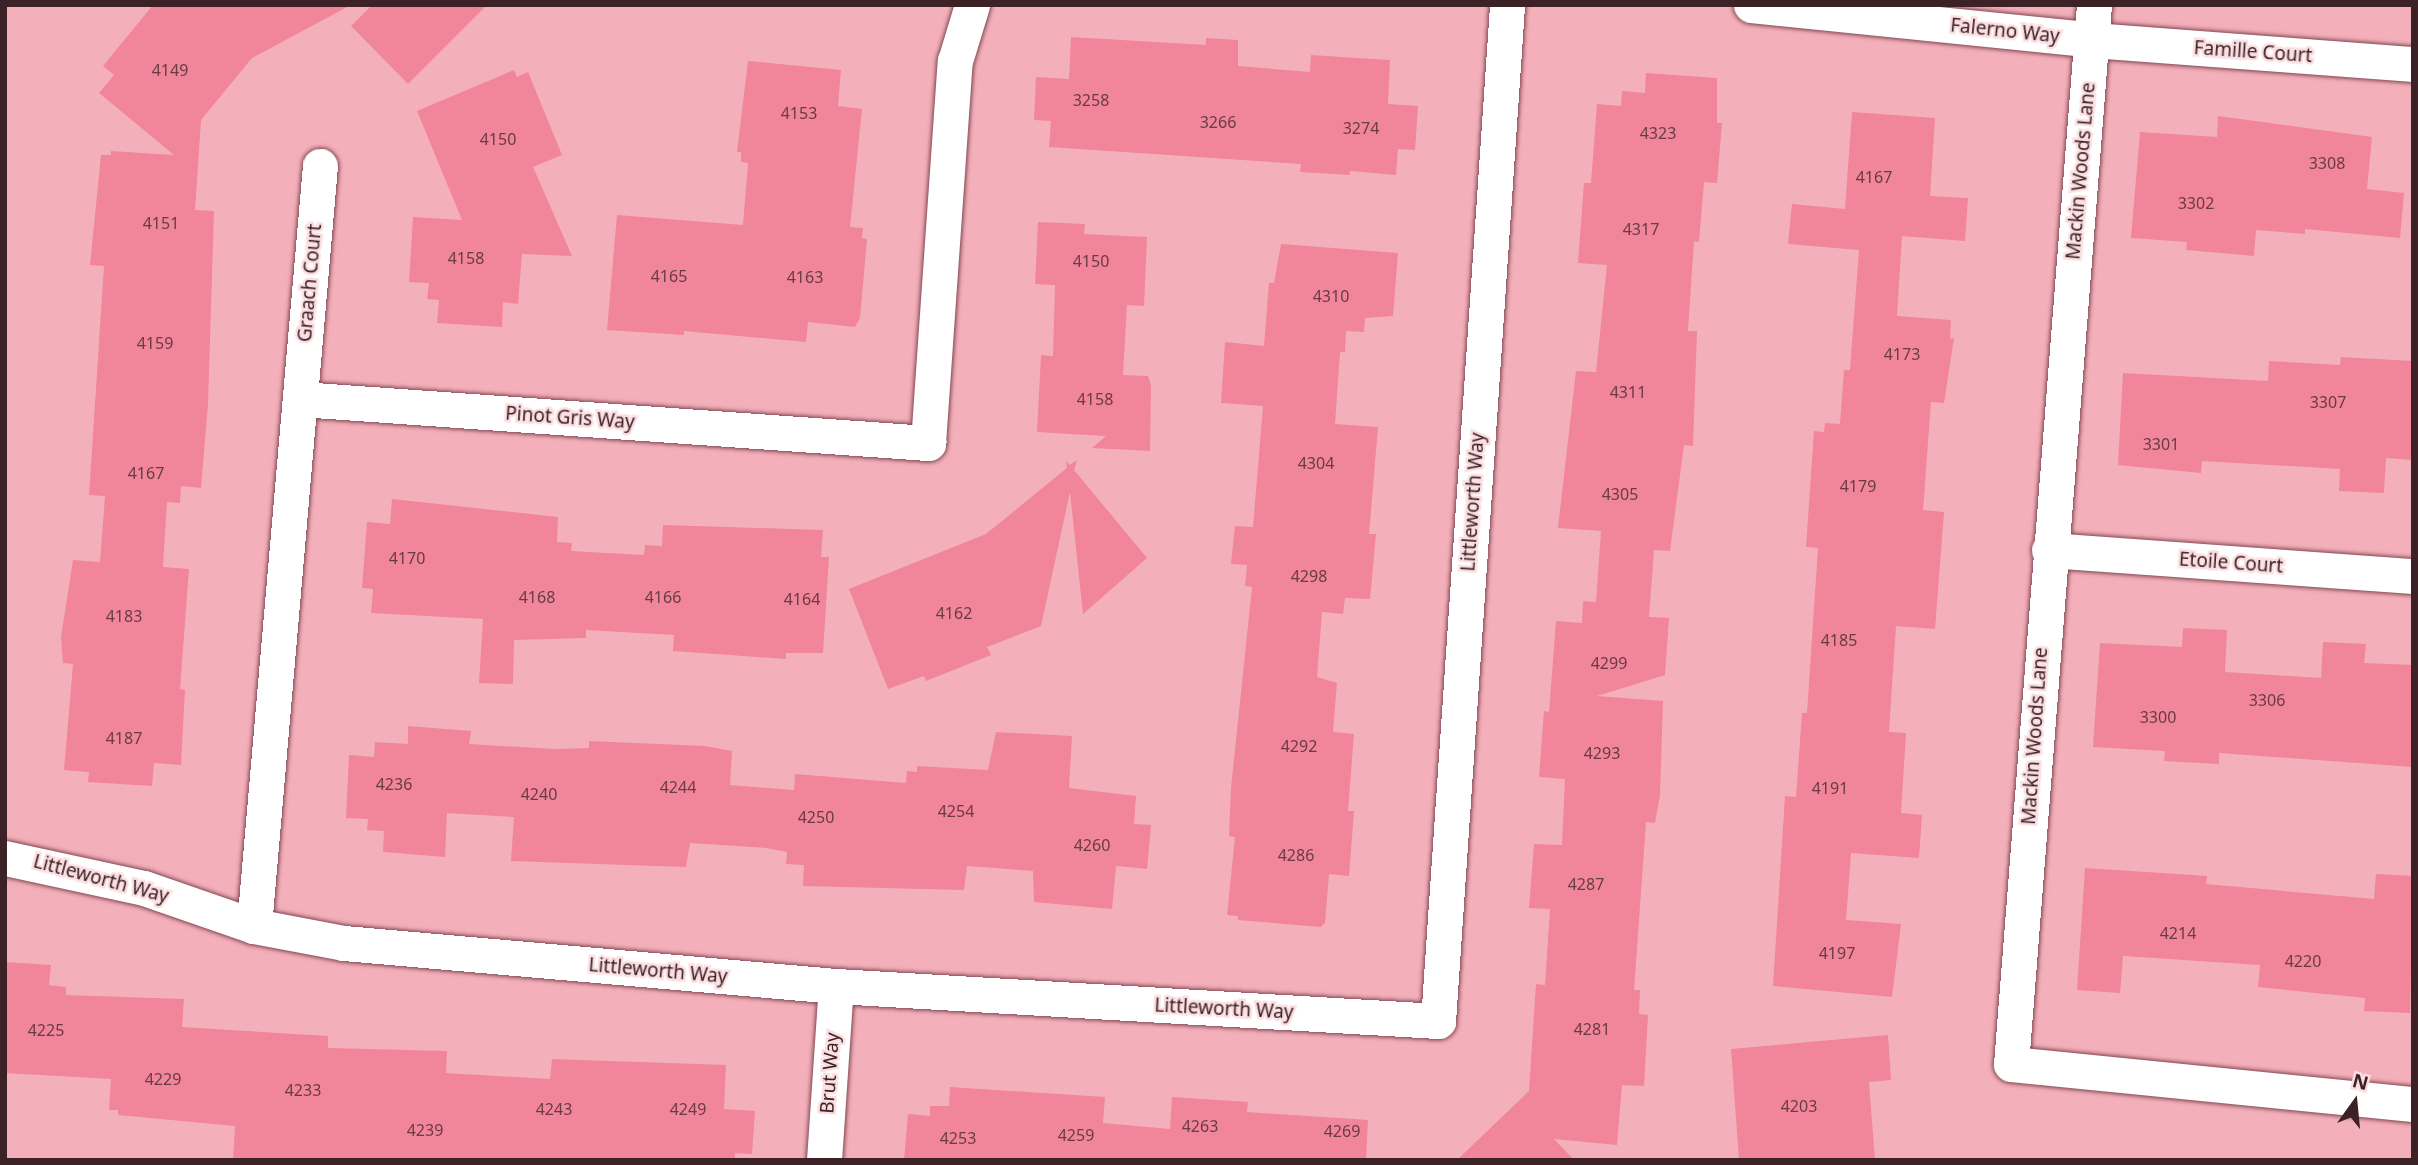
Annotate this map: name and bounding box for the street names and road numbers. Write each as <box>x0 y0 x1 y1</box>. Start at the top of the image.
street label: Falerno Way <box>1949 14 2061 48</box>
street label: Famille Court <box>2193 36 2313 68</box>
street label: Mackin Woods Lane <box>2062 81 2100 261</box>
street label: Graach Court <box>293 223 327 343</box>
street label: Pinot Gris Way <box>505 402 635 434</box>
street label: Littleworth Way <box>1457 432 1489 572</box>
street label: Etoile Court <box>2178 548 2284 578</box>
street label: Mackin Woods Lane <box>2017 647 2053 825</box>
street label: Littleworth Way <box>31 850 171 908</box>
street label: Littleworth Way <box>588 954 728 988</box>
street label: Littleworth Way <box>1154 994 1294 1024</box>
street label: Brut Way <box>816 1032 844 1114</box>

